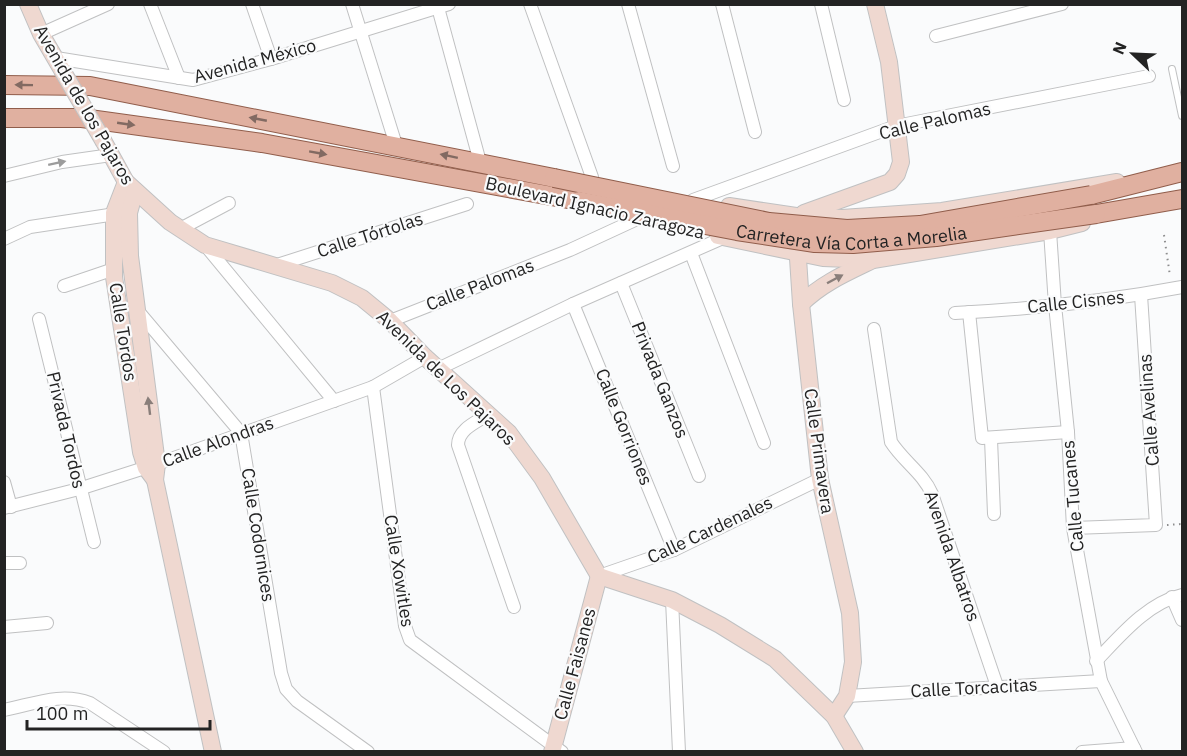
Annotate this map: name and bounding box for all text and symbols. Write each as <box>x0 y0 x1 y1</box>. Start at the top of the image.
street label: Avenida de los Pajaros <box>29 21 140 189</box>
north arrow <box>1103 24 1163 84</box>
street label: Avenida México <box>191 33 319 88</box>
text: N <box>1108 39 1131 57</box>
one-way arrow <box>14 80 33 89</box>
street label: Calle Palomas <box>877 96 993 145</box>
one-way arrow <box>248 114 267 123</box>
one-way arrow <box>116 120 135 129</box>
one-way arrow <box>309 149 328 158</box>
one-way arrow <box>439 151 458 160</box>
one-way arrow <box>48 158 67 167</box>
street label: Boulevard Ignacio Zaragoza <box>483 171 707 244</box>
street label: Calle Tórtolas <box>314 207 426 262</box>
street label: Carretera Vía Corta a Morelia <box>735 219 969 255</box>
street label: Calle Palomas <box>422 253 537 316</box>
one-way arrow <box>827 274 844 284</box>
street label: Calle Tordos <box>104 281 143 383</box>
street label: Calle Cisnes <box>1026 285 1126 318</box>
street label: Avenida de Los Pajaros <box>372 305 521 450</box>
street label: Privada Ganzos <box>627 318 694 442</box>
street label: Calle Avelinas <box>1133 353 1164 467</box>
street label: Calle Gorriones <box>591 365 658 489</box>
street label: Privada Tordos <box>42 369 91 491</box>
street label: Calle Primavera <box>799 387 840 515</box>
one-way arrow <box>145 396 154 415</box>
street label: Calle Alondras <box>159 411 277 472</box>
street label: Calle Tucanes <box>1056 439 1089 553</box>
street label: Calle Codornices <box>237 466 280 604</box>
street label: Avenida Albatros <box>919 487 986 624</box>
street label: Calle Cardenales <box>643 490 776 569</box>
street label: Calle Xowitles <box>379 513 420 629</box>
street label: Calle Faisanes <box>548 605 601 723</box>
street label: Calle Torcacitas <box>910 673 1038 702</box>
scale bar <box>27 693 210 731</box>
text: 100 m <box>36 702 88 725</box>

